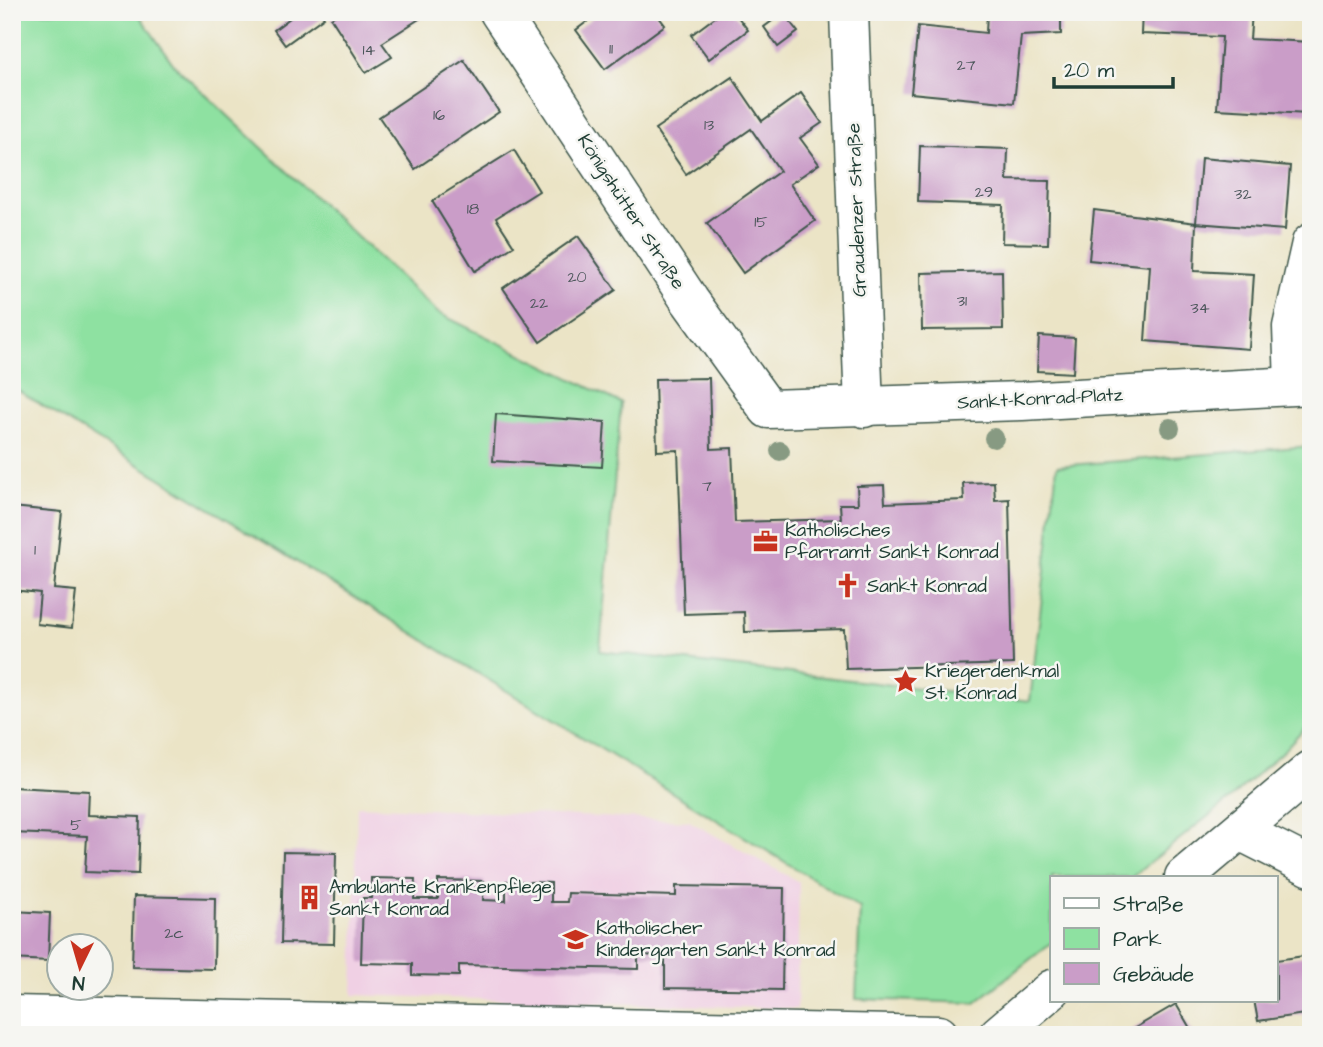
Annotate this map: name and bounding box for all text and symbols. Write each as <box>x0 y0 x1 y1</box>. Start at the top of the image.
house number: 11 <box>609 38 613 60</box>
house number: 14 <box>363 39 376 61</box>
scale bar <box>1054 46 1172 90</box>
house number: 27 <box>957 54 976 76</box>
text: 20 m <box>1064 56 1115 85</box>
house number: 16 <box>433 104 445 126</box>
house number: 13 <box>704 114 714 136</box>
street label: Graudenzer Straße <box>840 123 874 297</box>
street label: Königshütter Straße <box>570 129 691 296</box>
house number: 29 <box>975 181 993 203</box>
house number: 32 <box>1234 183 1252 205</box>
house number: 18 <box>467 198 479 220</box>
house number: 15 <box>754 211 768 233</box>
house number: 20 <box>567 266 587 288</box>
house number: 31 <box>957 290 967 312</box>
house number: 22 <box>530 292 548 314</box>
house number: 34 <box>1190 297 1210 319</box>
street label: Sankt-Konrad-Platz <box>956 381 1124 417</box>
house number: 7 <box>702 475 712 497</box>
place label: Katholisches Pfarramt Sankt Konrad <box>785 517 999 566</box>
office icon: Katholisches Pfarramt Sankt Konrad <box>751 527 779 555</box>
house number: 1 <box>34 539 36 561</box>
church icon: Sankt Konrad <box>833 572 861 600</box>
place label: Sankt Konrad <box>867 573 987 600</box>
place label: Kriegerdenkmal St. Konrad <box>925 658 1059 707</box>
place icon: Kriegerdenkmal St. Konrad <box>891 668 919 696</box>
house number: 5 <box>70 814 82 836</box>
place label: Ambulante Krankenpflege Sankt Konrad <box>329 874 552 923</box>
legend <box>1050 876 1278 1002</box>
building icon: Ambulante Krankenpflege Sankt Konrad <box>295 884 323 912</box>
text: Straße <box>1113 890 1184 919</box>
place label: Katholischer Kindergarten Sankt Konrad <box>596 915 836 965</box>
house number: 2c <box>164 922 184 944</box>
school or university icon: Katholischer Kindergarten Sankt Konrad <box>562 925 590 953</box>
text: Park <box>1113 925 1162 954</box>
north arrow <box>46 932 116 1002</box>
text: Gebäude <box>1113 960 1194 989</box>
text: N <box>71 968 86 996</box>

